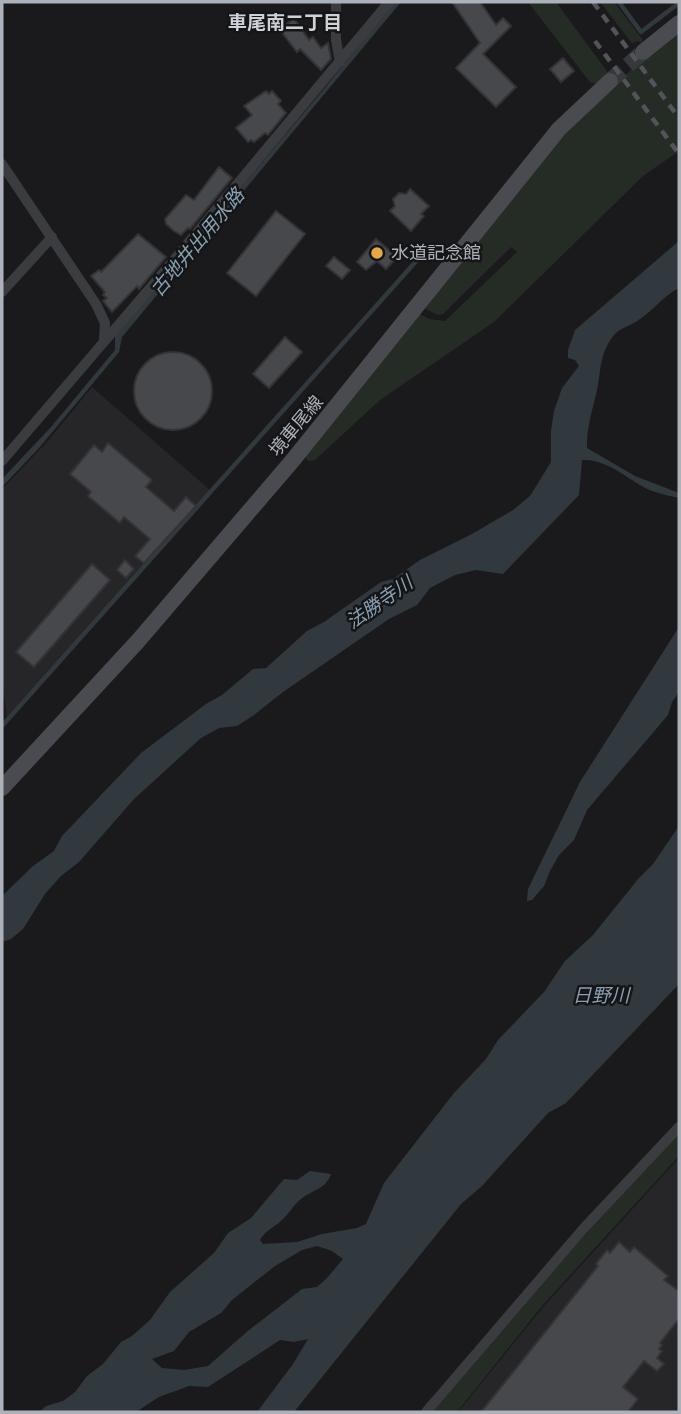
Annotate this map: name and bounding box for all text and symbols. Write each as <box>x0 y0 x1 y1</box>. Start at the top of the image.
district label: 車尾南二丁目 <box>228 11 342 34</box>
water label: 古地井出用水路 <box>146 182 250 301</box>
place label: 水道記念館 <box>391 242 481 264</box>
marker: 水道記念館 <box>369 245 385 261</box>
street label: 境車尾線 <box>264 391 328 461</box>
water label: 法勝寺川 <box>342 570 419 634</box>
water label: 日野川 <box>572 984 631 1007</box>

